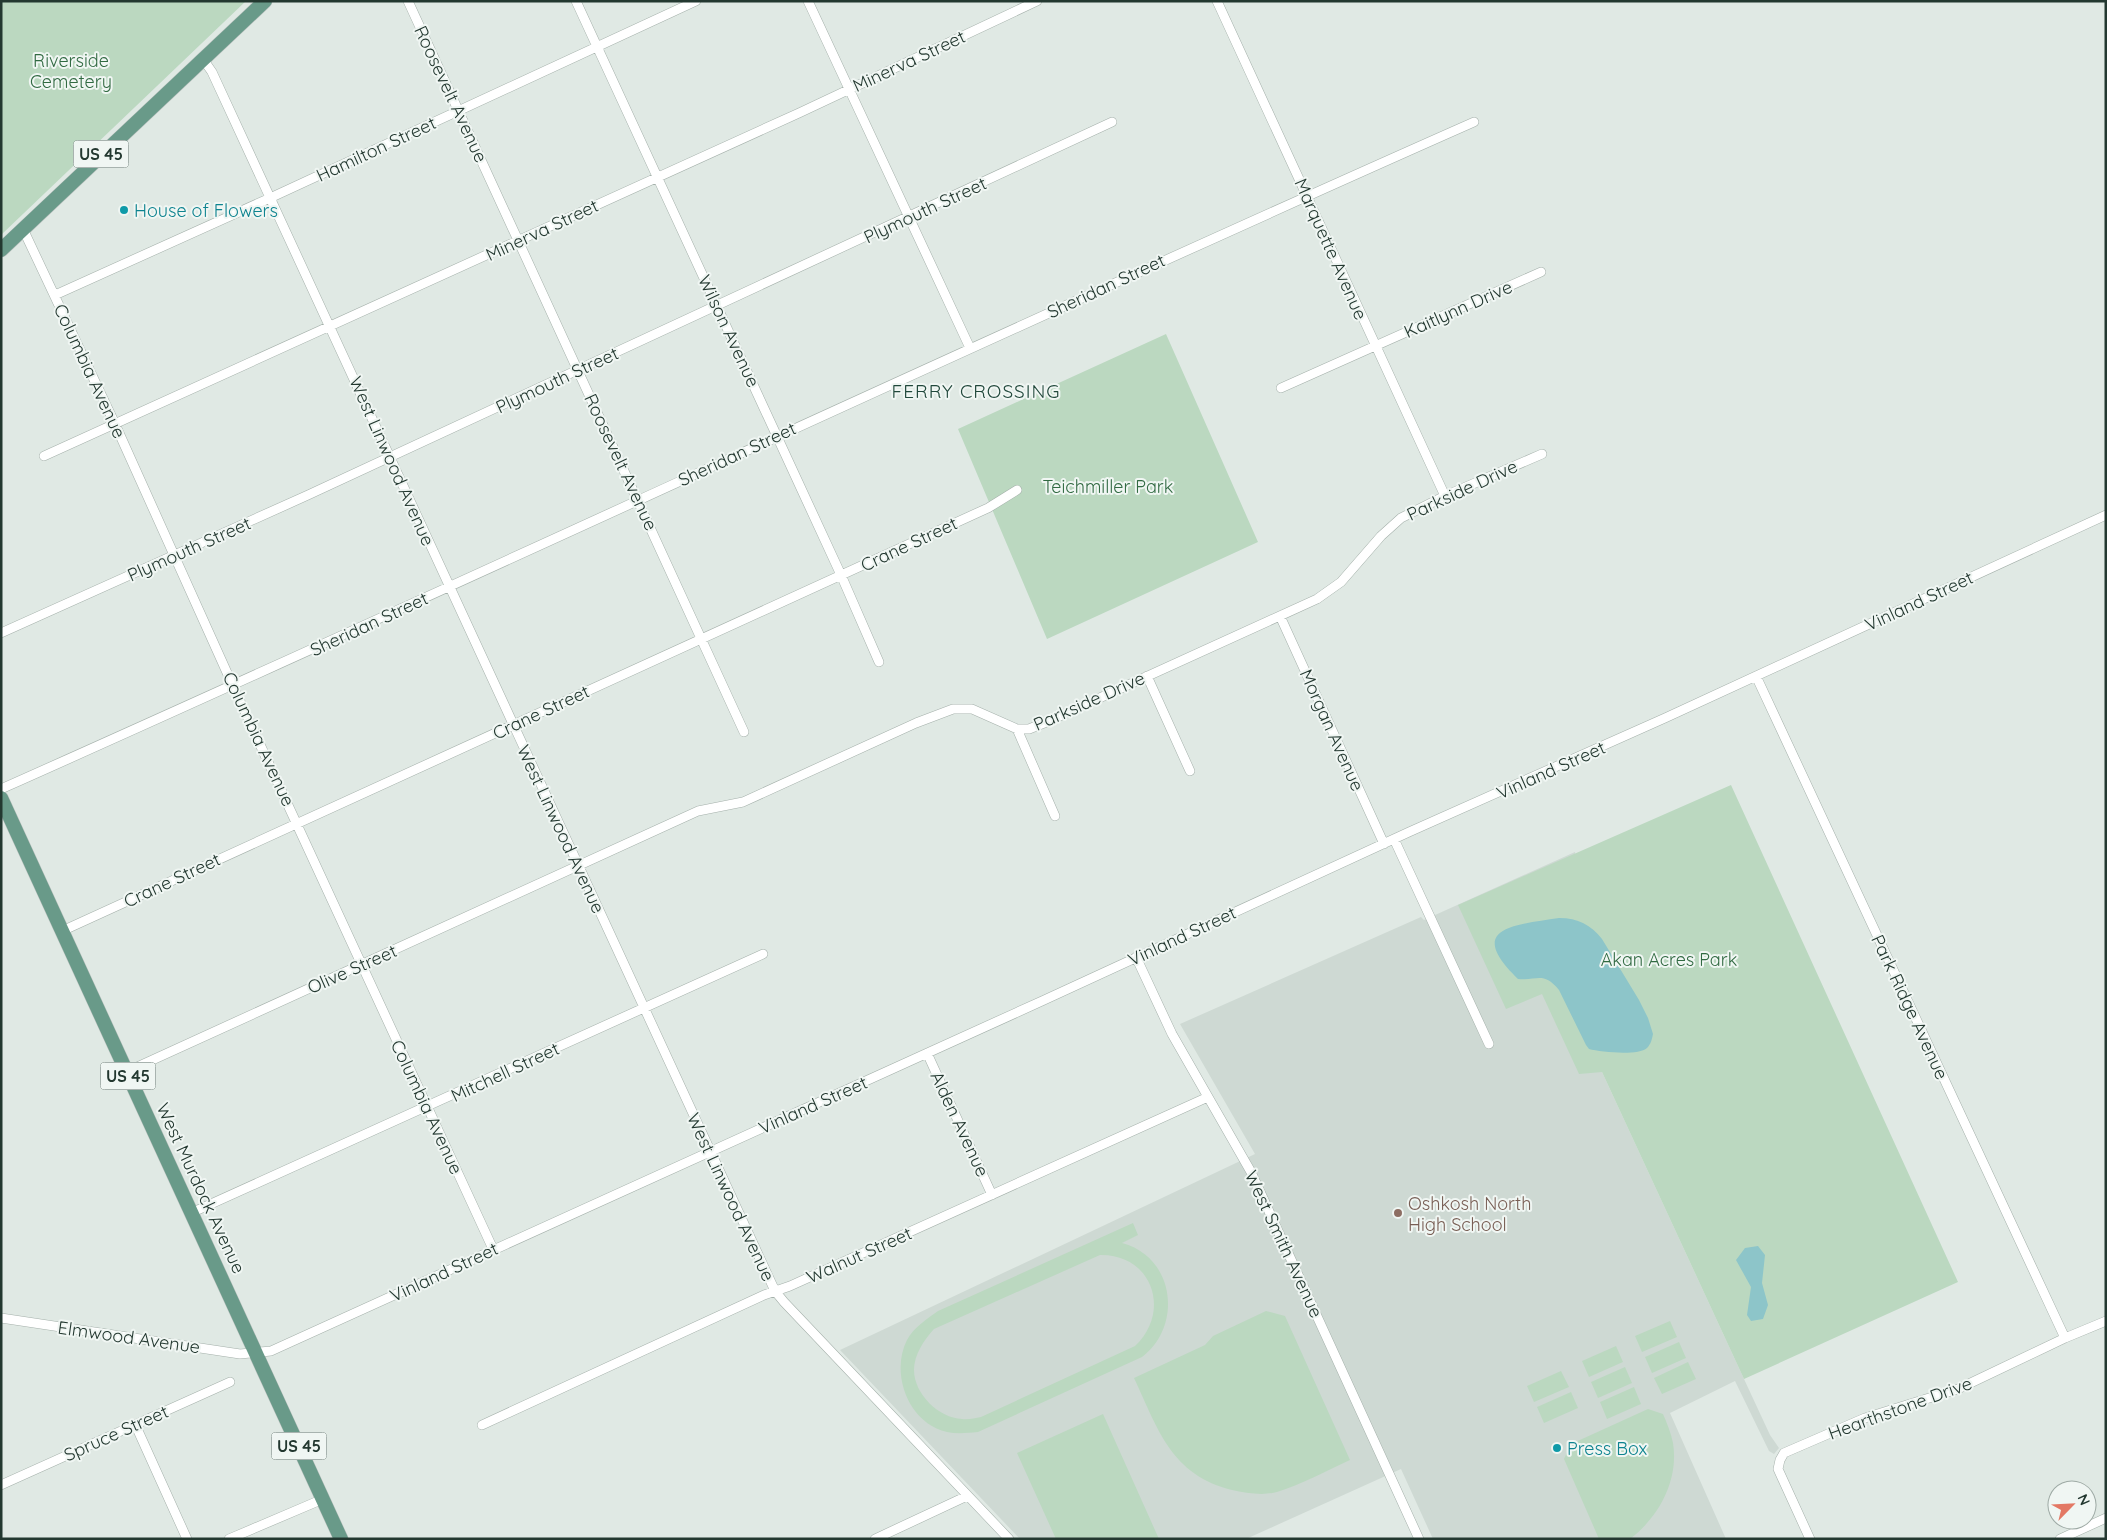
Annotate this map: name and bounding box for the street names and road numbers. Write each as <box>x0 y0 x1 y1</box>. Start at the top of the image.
street label: Roosevelt Avenue <box>409 22 493 166</box>
street label: Minerva Street <box>849 25 969 97</box>
street label: Hamilton Street <box>312 111 440 187</box>
road number: US 45 <box>74 140 128 168</box>
street label: Plymouth Street <box>860 172 990 248</box>
street label: Marquette Avenue <box>1289 175 1373 323</box>
street label: Minerva Street <box>482 194 602 266</box>
street label: Sheridan Street <box>1043 249 1169 323</box>
street label: Wilson Avenue <box>693 271 765 391</box>
street label: Kaitlynn Drive <box>1400 275 1516 343</box>
street label: Columbia Avenue <box>49 300 131 442</box>
street label: Plymouth Street <box>492 342 622 418</box>
street label: West Linwood Avenue <box>344 373 440 549</box>
street label: Roosevelt Avenue <box>579 390 663 534</box>
street label: Sheridan Street <box>674 417 800 491</box>
street label: Parkside Drive <box>1403 454 1521 526</box>
street label: Plymouth Street <box>124 511 254 587</box>
street label: Crane Street <box>857 512 961 576</box>
street label: Vinland Street <box>1861 566 1977 636</box>
street label: Sheridan Street <box>306 587 432 661</box>
street label: Morgan Avenue <box>1295 665 1369 795</box>
street label: Parkside Drive <box>1030 666 1148 736</box>
street label: Columbia Avenue <box>218 668 300 810</box>
street label: Crane Street <box>489 680 593 744</box>
street label: Vinland Street <box>1493 736 1609 804</box>
street label: West Linwood Avenue <box>512 741 610 917</box>
street label: Crane Street <box>120 848 224 912</box>
street label: Vinland Street <box>1124 901 1240 971</box>
street label: Park Ridge Avenue <box>1866 931 1954 1083</box>
street label: Olive Street <box>304 939 400 999</box>
street label: Columbia Avenue <box>386 1036 468 1178</box>
street label: Mitchell Street <box>447 1037 563 1107</box>
road number: US 45 <box>100 1062 156 1090</box>
street label: Alden Avenue <box>926 1068 994 1180</box>
street label: Vinland Street <box>755 1071 871 1139</box>
street label: West Murdock Avenue <box>151 1099 251 1277</box>
street label: West Linwood Avenue <box>682 1109 780 1285</box>
street label: West Smith Avenue <box>1240 1167 1328 1321</box>
street label: Walnut Street <box>803 1221 915 1289</box>
street label: Vinland Street <box>386 1237 502 1307</box>
street label: Elmwood Avenue <box>56 1316 202 1358</box>
street label: Hearthstone Drive <box>1825 1371 1975 1445</box>
street label: Spruce Street <box>60 1400 172 1466</box>
road number: US 45 <box>272 1432 326 1460</box>

